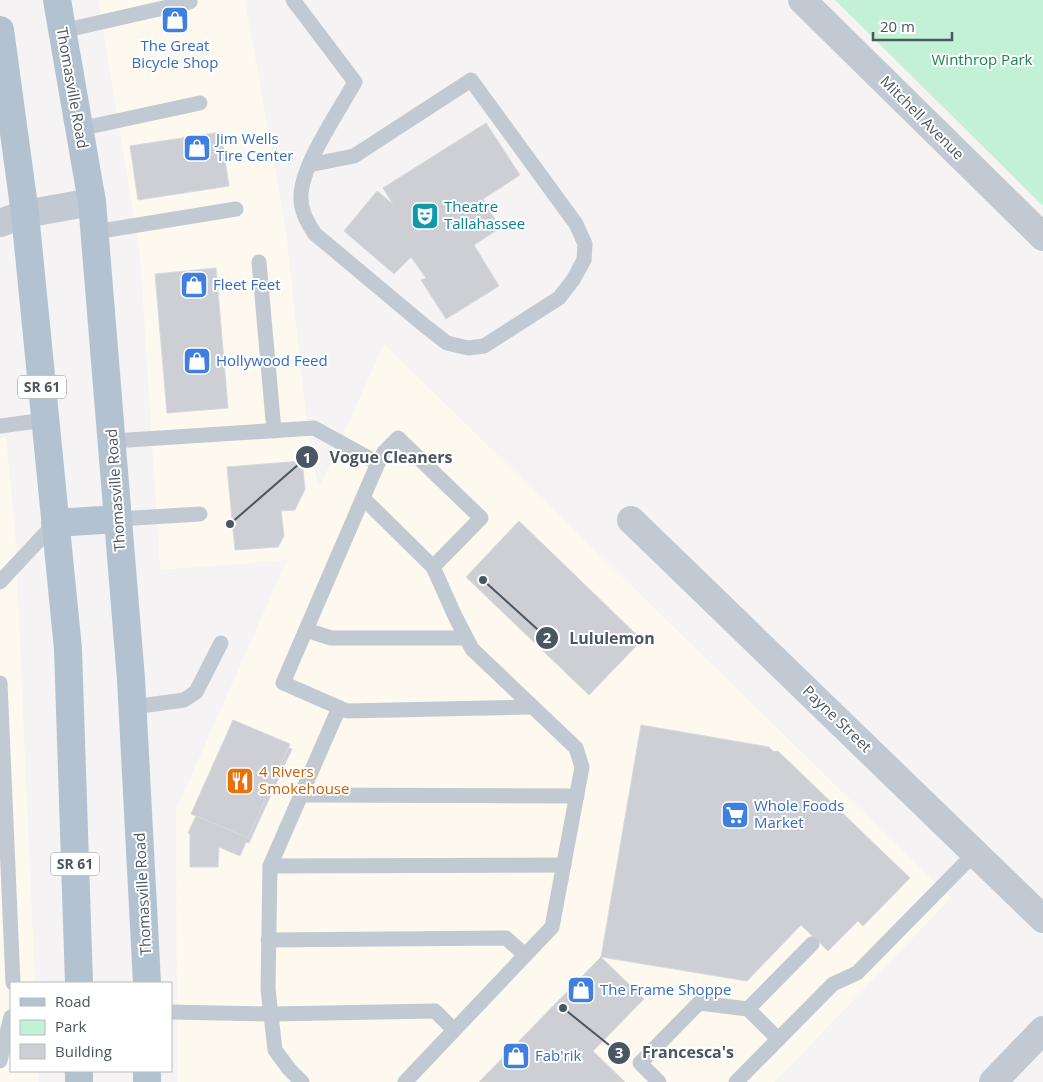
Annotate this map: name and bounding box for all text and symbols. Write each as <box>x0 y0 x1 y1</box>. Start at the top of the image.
shop icon: The Great Bicycle Shop <box>160 5 190 35</box>
scale bar <box>873 10 952 42</box>
text: 20 m <box>880 16 915 36</box>
street label: Thomasville Road <box>52 26 93 150</box>
place label: The Great Bicycle Shop <box>131 35 219 72</box>
park label: Winthrop Park <box>932 49 1033 69</box>
street label: Mitchell Avenue <box>876 71 969 164</box>
place label: Jim Wells Tire Center <box>214 128 293 165</box>
shop icon: Jim Wells Tire Center <box>182 133 212 163</box>
place label: Theatre Tallahassee <box>444 196 525 233</box>
theatre icon: Theatre Tallahassee <box>410 201 440 231</box>
shop icon: Fleet Feet <box>179 270 209 300</box>
place label: Fleet Feet <box>213 274 281 294</box>
shop icon: Hollywood Feed <box>182 346 212 376</box>
place label: Hollywood Feed <box>216 350 328 370</box>
road number: SR 61 <box>18 376 66 398</box>
street label: Thomasville Road <box>101 428 129 552</box>
callout: Vogue Cleaners <box>294 442 462 473</box>
text: Vogue Cleaners <box>330 446 452 468</box>
text: 1 <box>303 447 311 467</box>
callout: Lululemon <box>535 623 665 654</box>
text: 2 <box>543 627 552 647</box>
text: Lululemon <box>569 627 655 649</box>
street label: Payne Street <box>799 680 876 756</box>
place label: 4 Rivers Smokehouse <box>259 761 349 798</box>
restaurant icon: 4 Rivers Smokehouse <box>225 766 255 796</box>
place label: Whole Foods Market <box>754 795 844 832</box>
supermarket icon: Whole Foods Market <box>720 800 750 830</box>
street label: Thomasville Road <box>129 832 155 956</box>
road number: SR 61 <box>51 852 99 876</box>
shop icon: The Frame Shoppe <box>566 975 596 1005</box>
place label: The Frame Shoppe <box>600 979 731 999</box>
legend <box>10 982 172 1072</box>
text: Road <box>55 991 91 1011</box>
text: Park <box>55 1016 86 1036</box>
callout: Francesca's <box>607 1037 744 1068</box>
text: Building <box>55 1041 112 1061</box>
shop icon: Fab'rik <box>501 1041 531 1071</box>
text: Francesca's <box>642 1041 734 1063</box>
text: 3 <box>615 1042 623 1062</box>
place label: Fab'rik <box>535 1045 581 1065</box>

